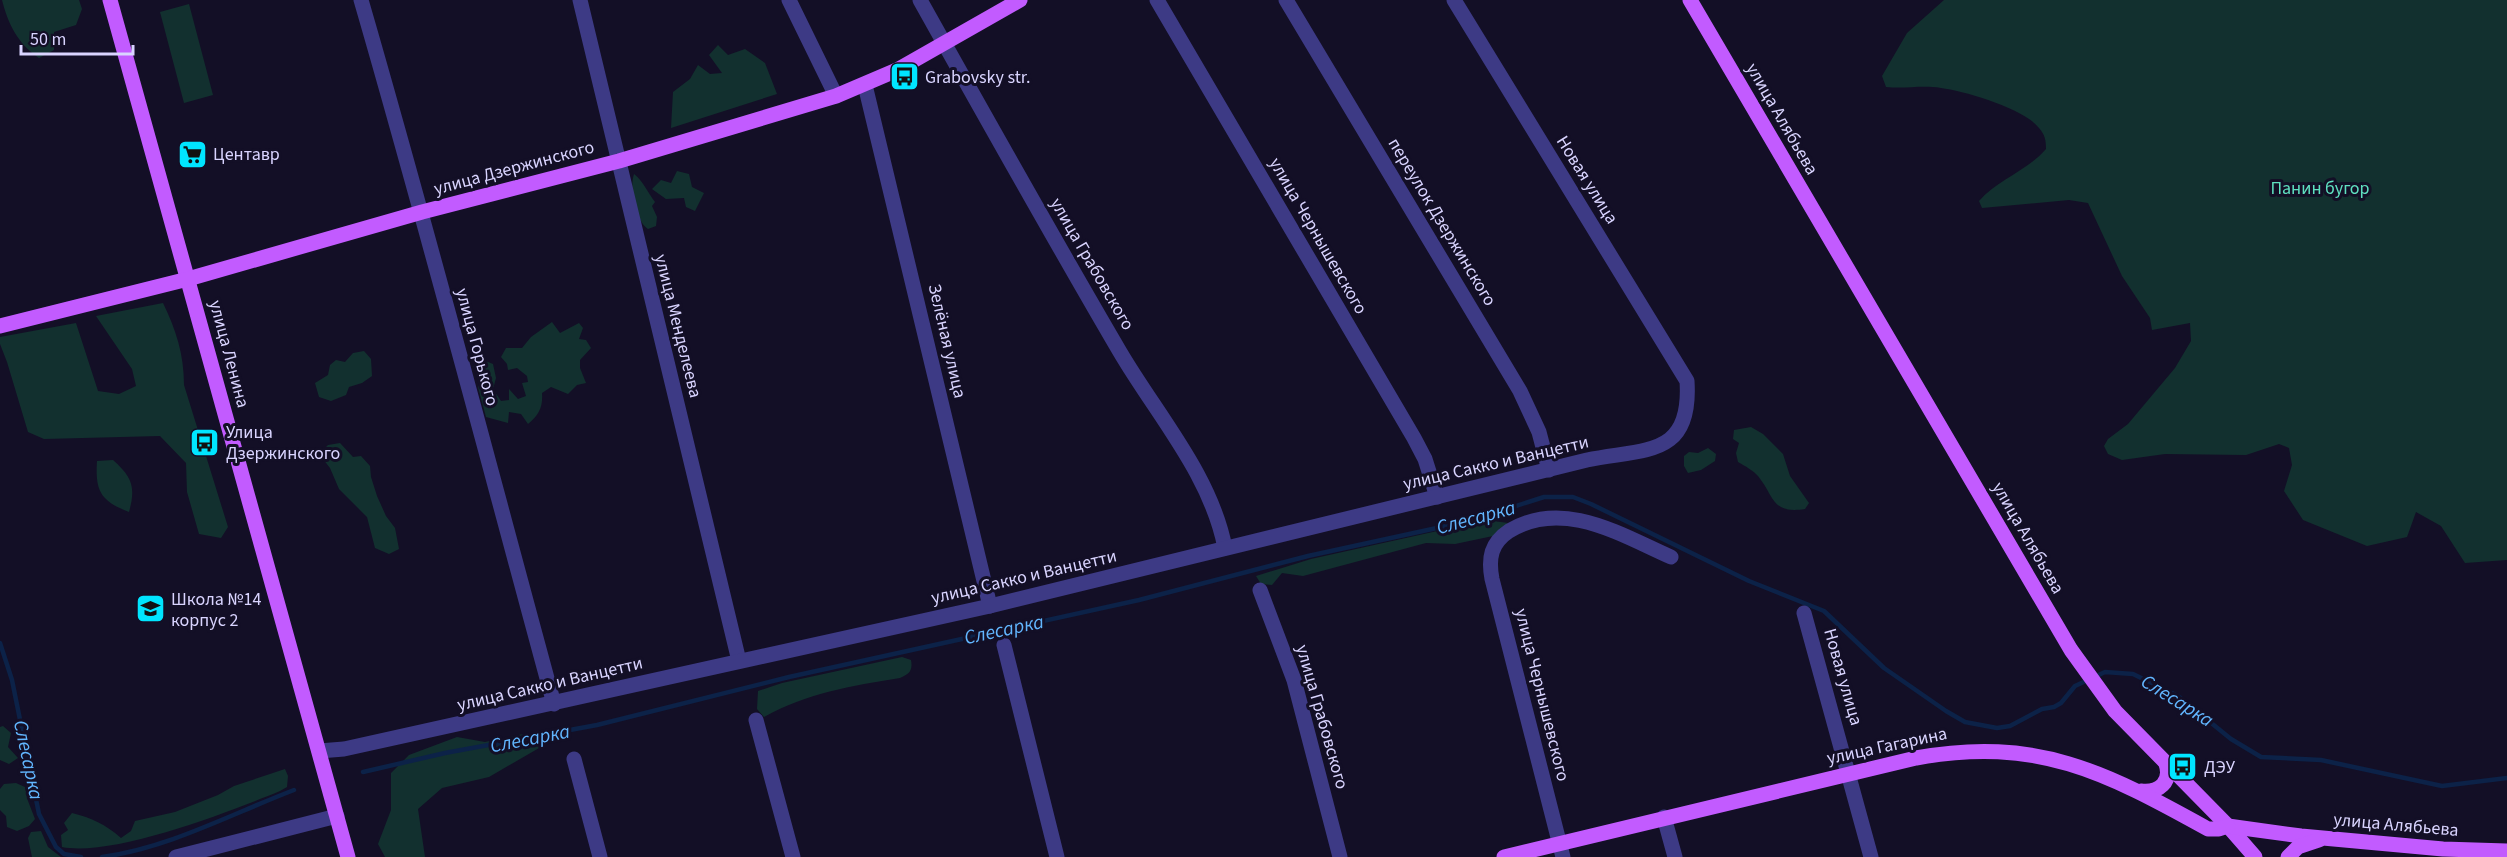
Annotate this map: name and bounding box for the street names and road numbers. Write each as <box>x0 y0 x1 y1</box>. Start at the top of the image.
street label: улица Алябьева <box>1740 58 1824 180</box>
street label: Новая улица <box>1550 131 1624 229</box>
street label: переулок Дзержинского <box>1382 133 1502 311</box>
street label: улица Дзержинского <box>431 135 597 201</box>
street label: улица Чернышевского <box>1263 153 1373 319</box>
street label: улица Грабовского <box>1044 193 1140 335</box>
street label: улица Менделеева <box>648 252 708 400</box>
street label: Зелёная улица <box>922 281 972 401</box>
street label: улица Горького <box>449 285 505 409</box>
street label: улица Ленина <box>203 297 255 411</box>
street label: улица Сакко и Ванцетти <box>1401 429 1591 497</box>
street label: улица Алябьева <box>1986 477 2070 599</box>
street label: улица Сакко и Ванцетти <box>929 543 1119 611</box>
street label: улица Чернышевского <box>1508 606 1576 784</box>
street label: Новая улица <box>1817 626 1869 728</box>
street label: улица Грабовского <box>1289 642 1355 792</box>
street label: улица Сакко и Ванцетти <box>455 650 645 718</box>
street label: улица Гагарина <box>1825 721 1949 771</box>
street label: улица Алябьева <box>2332 807 2460 843</box>

